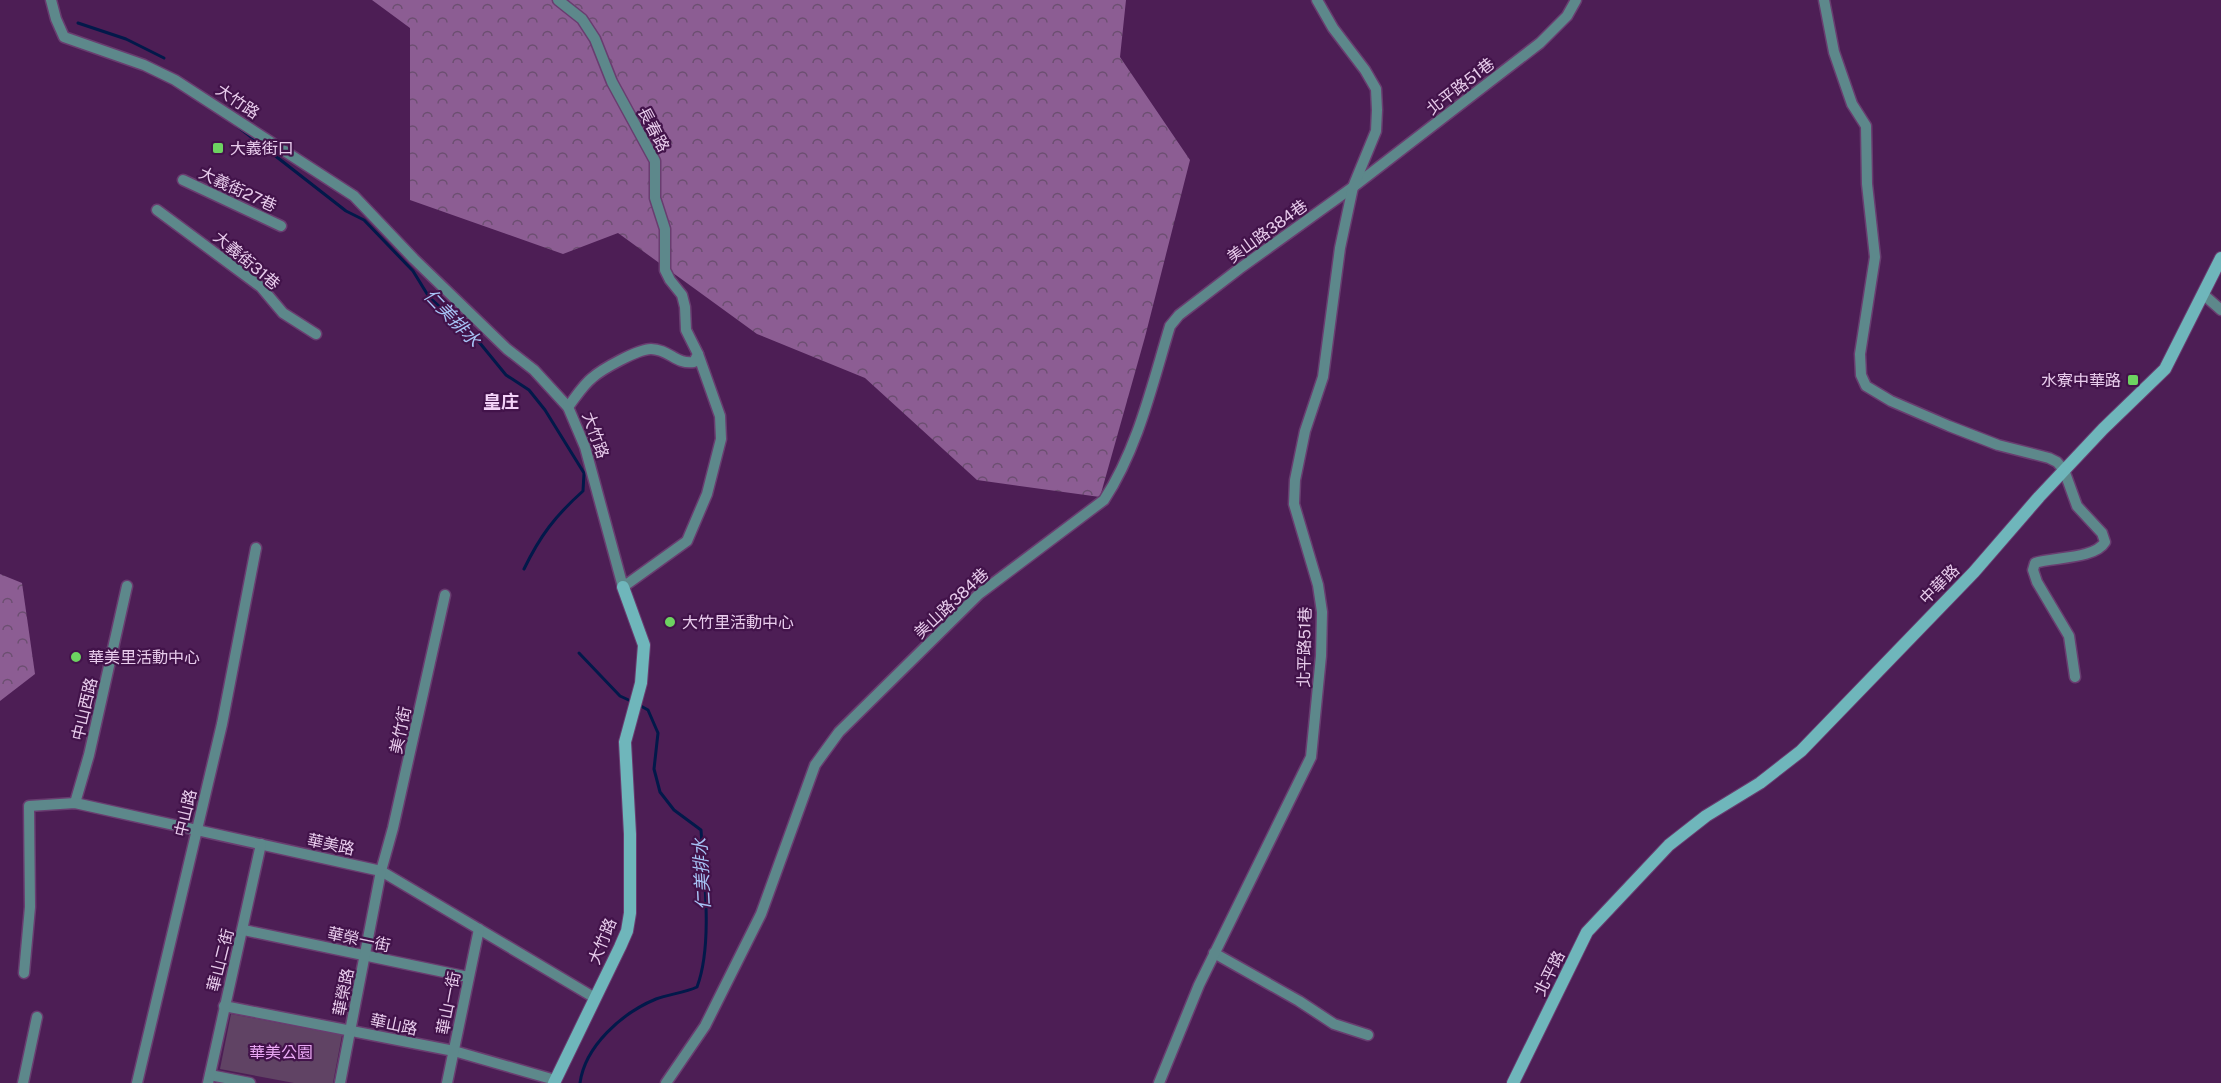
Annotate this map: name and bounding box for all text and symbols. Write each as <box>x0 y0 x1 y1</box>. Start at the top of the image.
street label: 北平路51巷 <box>1423 54 1498 119</box>
street label: 大竹路 <box>213 80 263 123</box>
street label: 長春路 <box>634 104 673 155</box>
place label: 大義街口 <box>230 139 294 158</box>
marker: 大義街口 <box>211 141 225 155</box>
street label: 大義街27巷 <box>196 163 279 216</box>
street label: 美山路384巷 <box>1224 196 1311 267</box>
street label: 大義街31巷 <box>210 227 284 294</box>
water label: 仁美排水 <box>420 284 486 352</box>
place label: 水寮中華路 <box>2041 371 2121 390</box>
marker: 水寮中華路 <box>2126 373 2140 387</box>
district label: 皇庄 <box>483 391 519 412</box>
street label: 大竹路 <box>578 409 613 461</box>
street label: 中華路 <box>1916 561 1963 608</box>
street label: 美山路384巷 <box>910 564 992 642</box>
street label: 北平路51巷 <box>1294 606 1315 688</box>
place label: 大竹里活動中心 <box>682 613 794 632</box>
marker: 大竹里活動中心 <box>663 615 677 629</box>
place label: 華美里活動中心 <box>88 648 200 667</box>
marker: 華美里活動中心 <box>69 650 83 664</box>
street label: 中山西路 <box>68 676 101 742</box>
street label: 美竹街 <box>386 705 415 756</box>
street label: 中山路 <box>171 788 200 839</box>
street label: 華美路 <box>305 830 356 859</box>
water label: 仁美排水 <box>689 837 714 911</box>
street label: 大竹路 <box>585 915 620 967</box>
street label: 華榮一街 <box>326 924 392 955</box>
street label: 華山二街 <box>204 927 237 993</box>
street label: 北平路 <box>1530 947 1569 999</box>
street label: 華榮路 <box>330 967 357 1017</box>
street label: 華山一街 <box>433 970 464 1036</box>
street label: 華山路 <box>368 1010 419 1039</box>
park label: 華美公園 <box>249 1043 313 1062</box>

